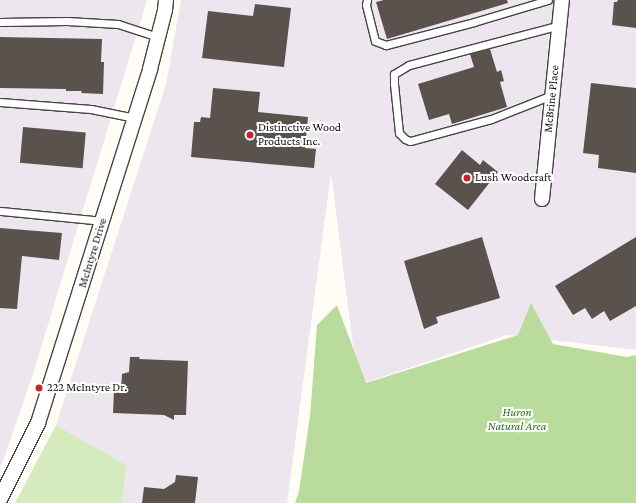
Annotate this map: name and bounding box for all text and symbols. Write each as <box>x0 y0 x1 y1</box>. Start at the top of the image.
street label: McBrine Place <box>541 65 563 133</box>
place label: Distinctive Wood Products Inc. <box>258 121 341 149</box>
marker: Distinctive Wood Products Inc. <box>245 130 255 140</box>
place label: Lush Woodcraft <box>475 171 552 185</box>
marker: Lush Woodcraft <box>462 173 472 183</box>
street label: McIntyre Drive <box>76 216 110 290</box>
place label: 222 McIntyre Dr. <box>47 381 127 395</box>
marker: 222 McIntyre Dr. <box>34 383 44 393</box>
park label: Huron Natural Area <box>488 406 546 434</box>

